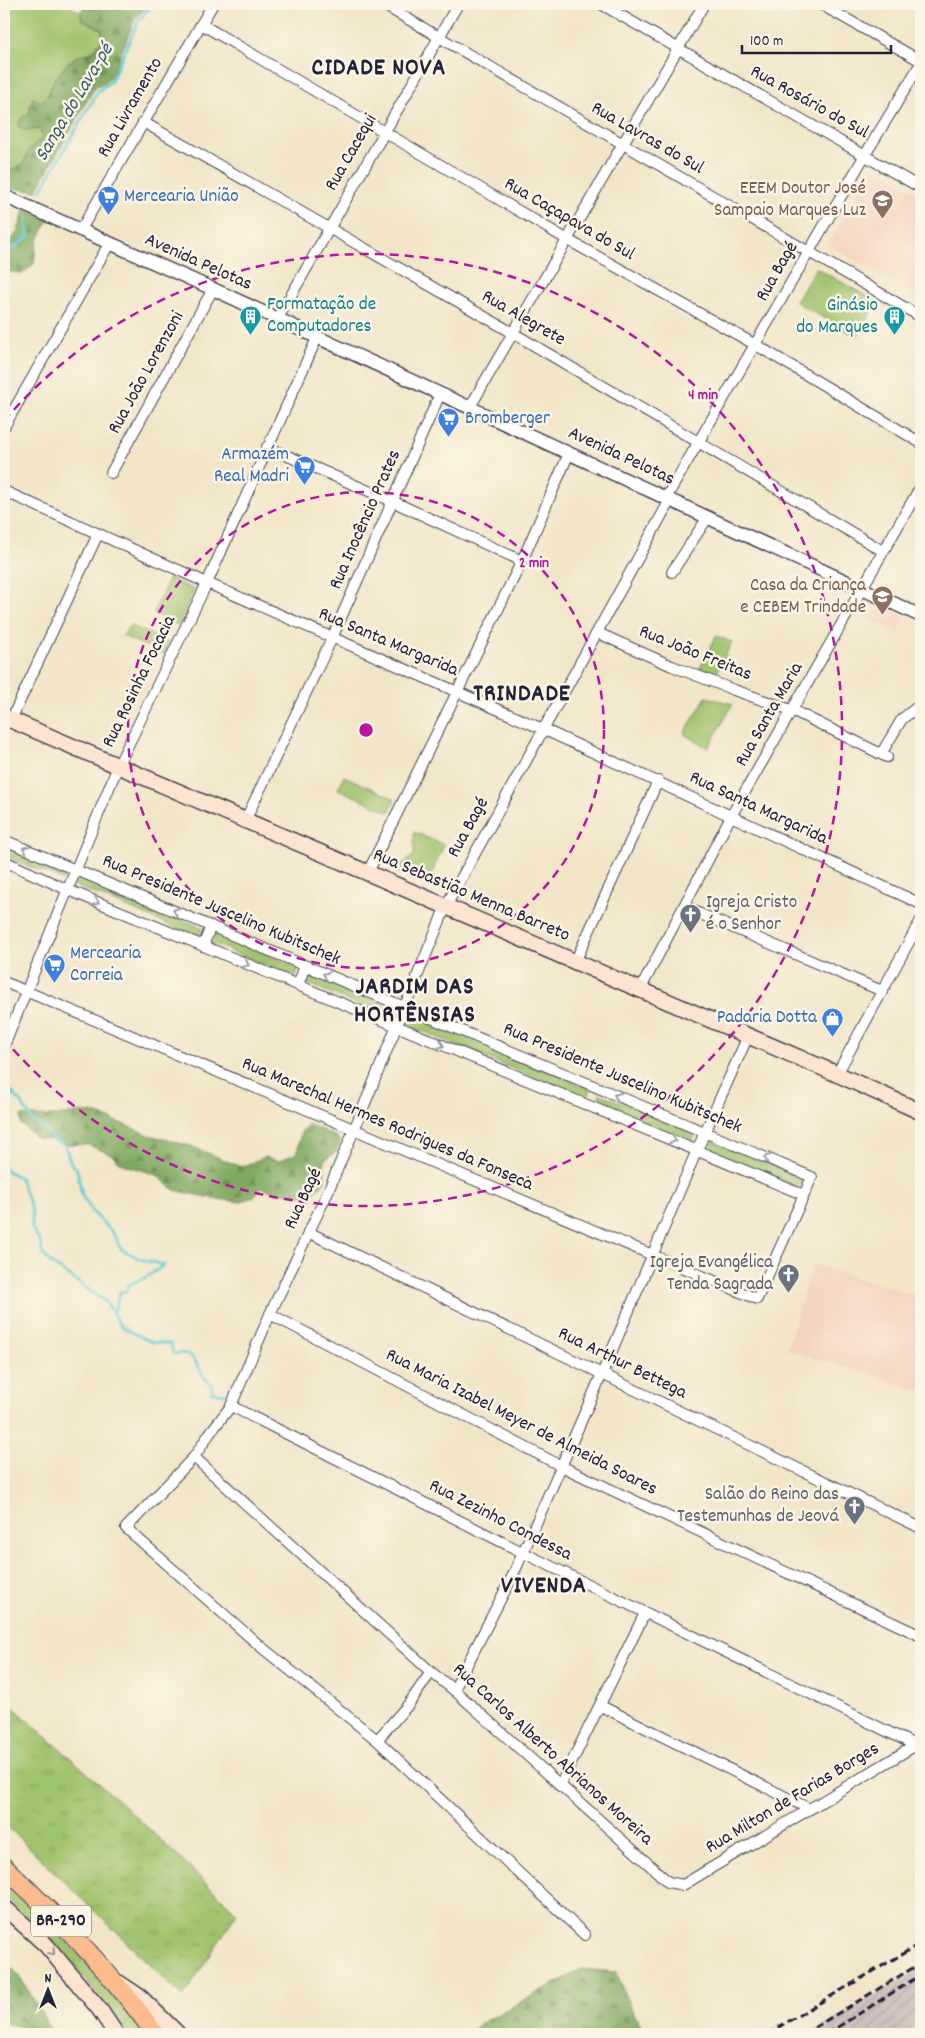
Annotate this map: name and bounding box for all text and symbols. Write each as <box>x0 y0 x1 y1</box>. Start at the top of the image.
scale bar <box>742 22 891 54</box>
text: 100 m <box>750 31 783 53</box>
water label: Sanga do Lava-pé <box>29 37 122 167</box>
district label: CIDADE NOVA <box>312 52 446 86</box>
street label: Rua Livramento <box>91 53 171 163</box>
street label: Rua Rosário do Sul <box>745 59 874 147</box>
street label: Rua Lavras do Sul <box>586 96 709 183</box>
street label: Rua Cacequi <box>319 109 385 197</box>
street label: Rua Caçapava do Sul <box>499 172 640 269</box>
place label: EEEM Doutor José Sampaio Marques Luz <box>714 176 866 225</box>
place label: Mercearia União <box>124 184 239 211</box>
supermarket icon: Mercearia União <box>96 185 120 216</box>
school or university icon: EEEM Doutor José Sampaio Marques Luz <box>870 188 894 219</box>
street label: Avenida Pelotas <box>140 227 256 299</box>
street label: Rua Bagé <box>750 237 806 307</box>
street label: Rua Alegrete <box>476 284 570 354</box>
place label: Formatação de Computadores <box>267 292 376 341</box>
place label: Ginásio do Marques <box>796 293 878 342</box>
building icon: Formatação de Computadores <box>239 304 263 335</box>
building icon: Ginásio do Marques <box>882 305 906 336</box>
street label: Rua João Lorenzoni <box>102 306 192 439</box>
text: 4 min <box>688 385 718 407</box>
place label: Bromberger <box>465 406 550 433</box>
supermarket icon: Bromberger <box>437 407 461 438</box>
street label: Avenida Pelotas <box>563 420 679 494</box>
place label: Armazém Real Madri <box>214 442 290 491</box>
street label: Rua Inocêncio Prates <box>323 446 409 594</box>
supermarket icon: Armazém Real Madri <box>293 454 317 485</box>
text: 2 min <box>519 553 549 575</box>
place label: Casa da Criança e CEBEM Trindade <box>740 573 867 622</box>
school or university icon: Casa da Criança e CEBEM Trindade <box>870 585 894 616</box>
street label: Rua Santa Margarida <box>314 601 463 685</box>
street label: Rua Rosinha Focacia <box>96 610 184 753</box>
street label: Rua João Freitas <box>634 619 756 689</box>
street label: Rua Santa Maria <box>729 657 811 772</box>
district label: TRINDADE <box>473 678 571 712</box>
centre of rings <box>357 721 375 739</box>
street label: Rua Santa Margarida <box>684 765 833 853</box>
street label: Rua Bagé <box>441 793 497 863</box>
street label: Rua Sebastião Menna Barreto <box>368 842 574 950</box>
one-way arrow <box>22 845 31 855</box>
street label: Rua Presidente Juscelino Kubitschek <box>98 848 345 974</box>
place label: Igreja Cristo é o Senhor <box>706 890 797 939</box>
one-way arrow <box>91 895 100 906</box>
church icon: Igreja Cristo é o Senhor <box>678 902 702 933</box>
one-way arrow <box>172 907 181 918</box>
place label: Mercearia Correia <box>70 941 142 990</box>
supermarket icon: Mercearia Correia <box>42 953 66 984</box>
one-way arrow <box>242 958 250 968</box>
one-way arrow <box>322 970 331 981</box>
district label: JARDIM DAS HORTÊNSIAS <box>354 971 476 1033</box>
place label: Padaria Dotta <box>717 1005 818 1032</box>
shop icon: Padaria Dotta <box>821 1006 845 1037</box>
street label: Rua Presidente Juscelino Kubitschek <box>499 1016 746 1142</box>
one-way arrow <box>436 1039 445 1049</box>
street label: Rua Marechal Hermes Rodrigues da Fonseca <box>237 1051 538 1199</box>
one-way arrow <box>613 1092 622 1103</box>
one-way arrow <box>668 1134 676 1144</box>
one-way arrow <box>763 1154 772 1165</box>
street label: Rua Bagé <box>278 1164 330 1234</box>
place label: Igreja Evangélica Tenda Sagrada <box>650 1250 774 1299</box>
church icon: Igreja Evangélica Tenda Sagrada <box>777 1262 801 1293</box>
street label: Rua Arthur Bettega <box>553 1321 692 1407</box>
street label: Rua Maria Izabel Meyer de Almeida Soares <box>380 1342 662 1504</box>
street label: Rua Zezinho Condessa <box>424 1473 577 1569</box>
place label: Salão do Reino das Testemunhas de Jeová <box>677 1482 840 1531</box>
church icon: Salão do Reino das Testemunhas de Jeová <box>843 1494 867 1525</box>
district label: VIVENDA <box>501 1570 587 1604</box>
street label: Rua Carlos Alberto Abrianos Moreira <box>446 1657 659 1853</box>
street label: Rua Milton de Farias Borges <box>701 1736 885 1862</box>
road number: BR-290 <box>31 1905 91 1936</box>
one-way arrow <box>47 1947 56 1956</box>
north arrow <box>22 1966 72 2016</box>
text: N <box>45 1969 52 1989</box>

